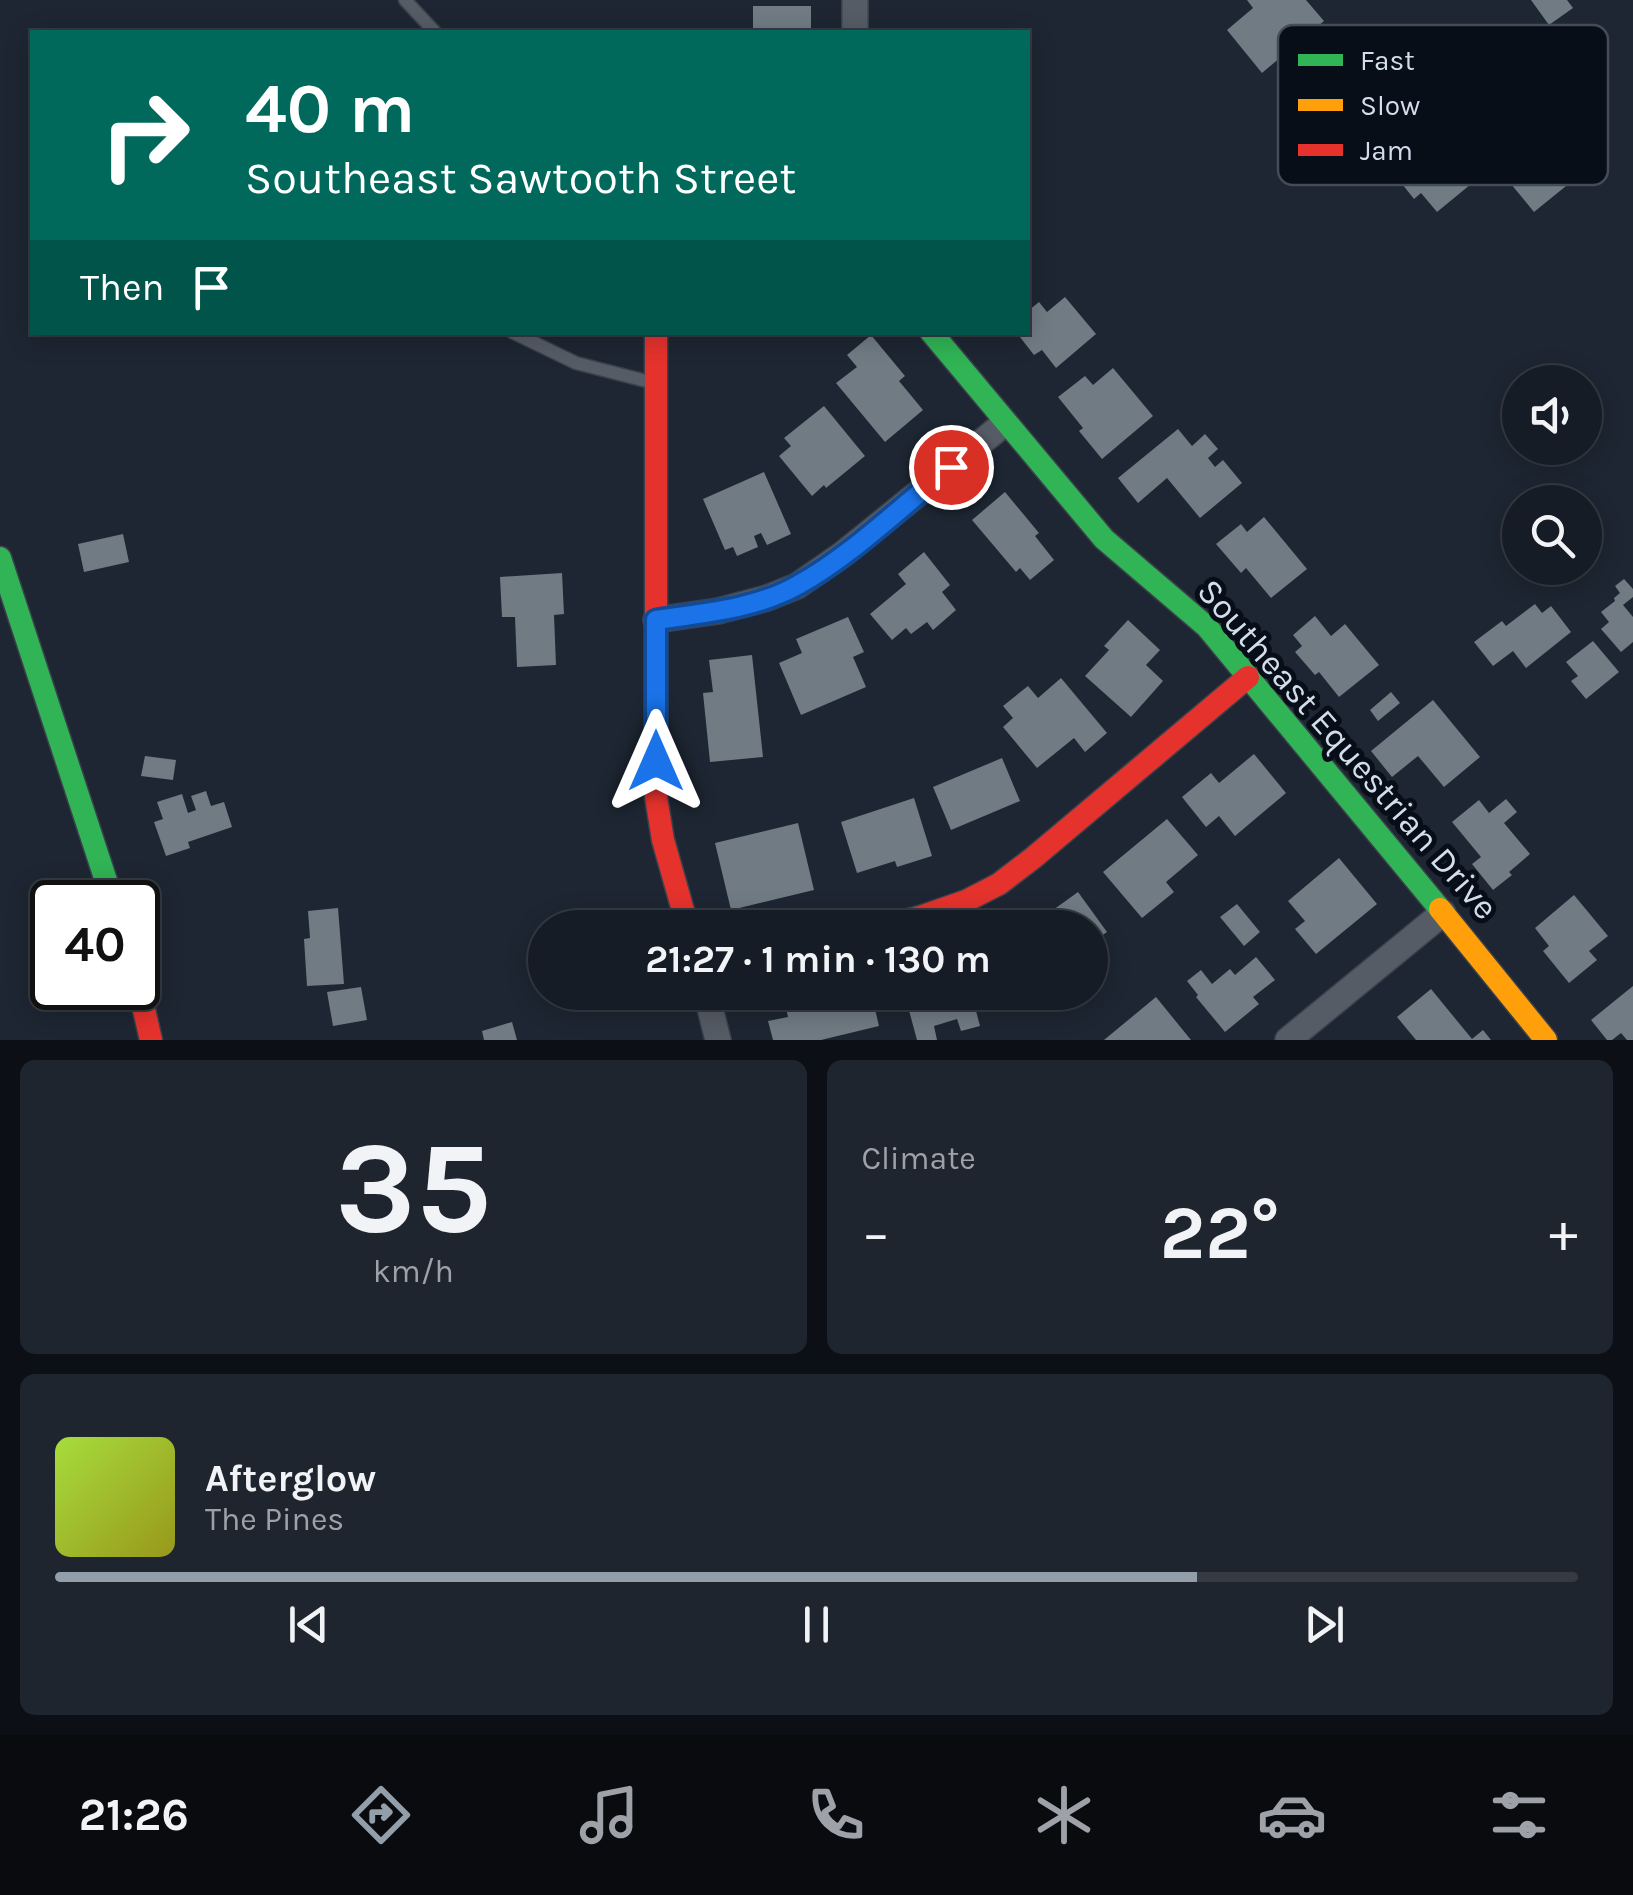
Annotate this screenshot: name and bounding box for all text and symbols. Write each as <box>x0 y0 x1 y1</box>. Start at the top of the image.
legend <box>1278 25 1608 185</box>
text: Fast <box>1360 44 1415 77</box>
text: 40 m <box>245 68 415 150</box>
icon: right <box>80 70 210 200</box>
text: Slow <box>1360 89 1420 122</box>
text: Jam <box>1360 134 1413 167</box>
text: Southeast Sawtooth Street <box>245 152 796 204</box>
icon: arrive <box>184 260 239 315</box>
text: Then <box>80 265 164 310</box>
map controls <box>1502 365 1602 585</box>
button: sound <box>1502 365 1602 465</box>
pin <box>909 425 994 510</box>
icon: arrive <box>924 440 979 495</box>
button: search <box>1502 485 1602 585</box>
street label: Southeast Equestrian Drive <box>1189 571 1507 928</box>
position arrow <box>604 709 708 813</box>
speed limit sign: 40 <box>30 880 160 1010</box>
text: 21:27 · 1 min · 130 m <box>645 937 991 982</box>
text: 35 <box>335 1112 492 1264</box>
text: Climate <box>862 1140 976 1177</box>
text: 22° <box>1160 1189 1280 1277</box>
text: − <box>862 1201 890 1265</box>
text: + <box>1549 1201 1578 1265</box>
text: km/h <box>373 1253 454 1290</box>
text: Afterglow <box>205 1456 376 1501</box>
text: The Pines <box>205 1501 344 1538</box>
icon: previous <box>281 1597 336 1652</box>
icon: pause <box>789 1597 844 1652</box>
icon: next <box>1297 1597 1352 1652</box>
icon: directions <box>346 1780 416 1850</box>
icon: music <box>574 1780 644 1850</box>
icon: phone <box>801 1780 871 1850</box>
icon: climate <box>1029 1780 1099 1850</box>
icon: car <box>1257 1780 1327 1850</box>
icon: filters <box>1484 1780 1554 1850</box>
text: 21:26 <box>79 1789 189 1841</box>

